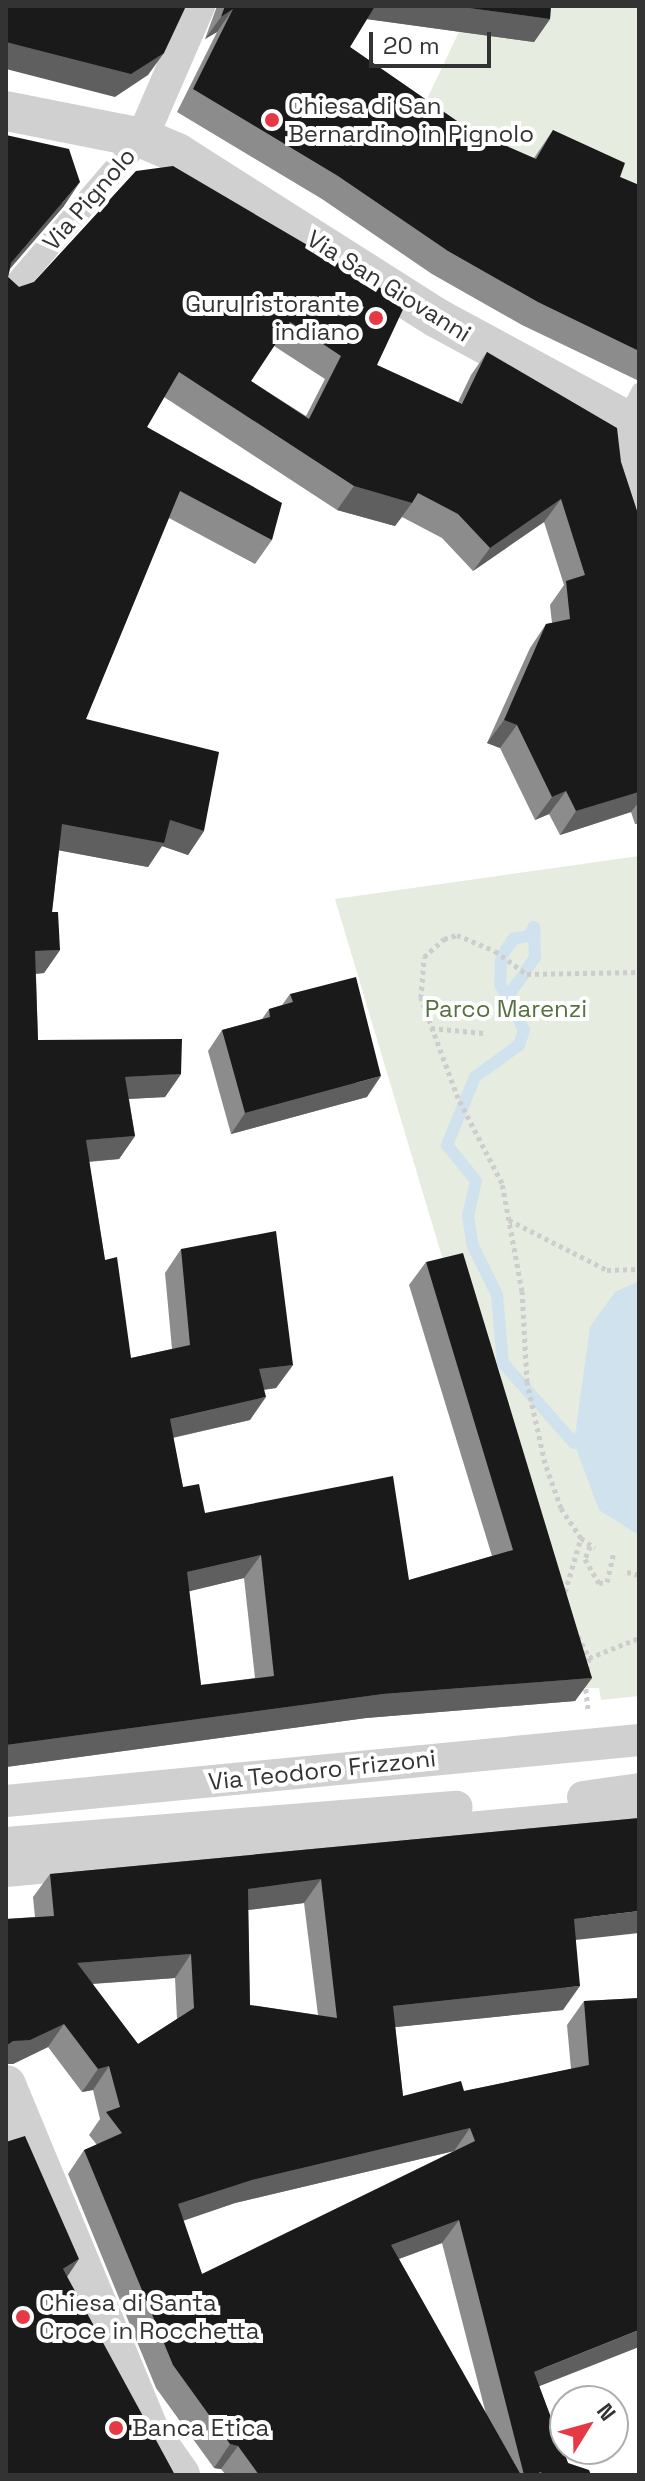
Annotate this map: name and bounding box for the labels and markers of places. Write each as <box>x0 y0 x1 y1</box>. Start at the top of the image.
place label: Chiesa di San Bernardino in Pignolo <box>288 92 534 148</box>
marker: Chiesa di San Bernardino in Pignolo <box>263 111 281 129</box>
place label: Guru ristorante indiano <box>185 290 360 346</box>
marker: Guru ristorante indiano <box>367 309 385 327</box>
place label: Chiesa di Santa Croce in Rocchetta <box>39 2289 260 2345</box>
marker: Chiesa di Santa Croce in Rocchetta <box>14 2308 32 2326</box>
place label: Banca Etica <box>132 2414 269 2442</box>
marker: Banca Etica <box>107 2419 125 2437</box>

